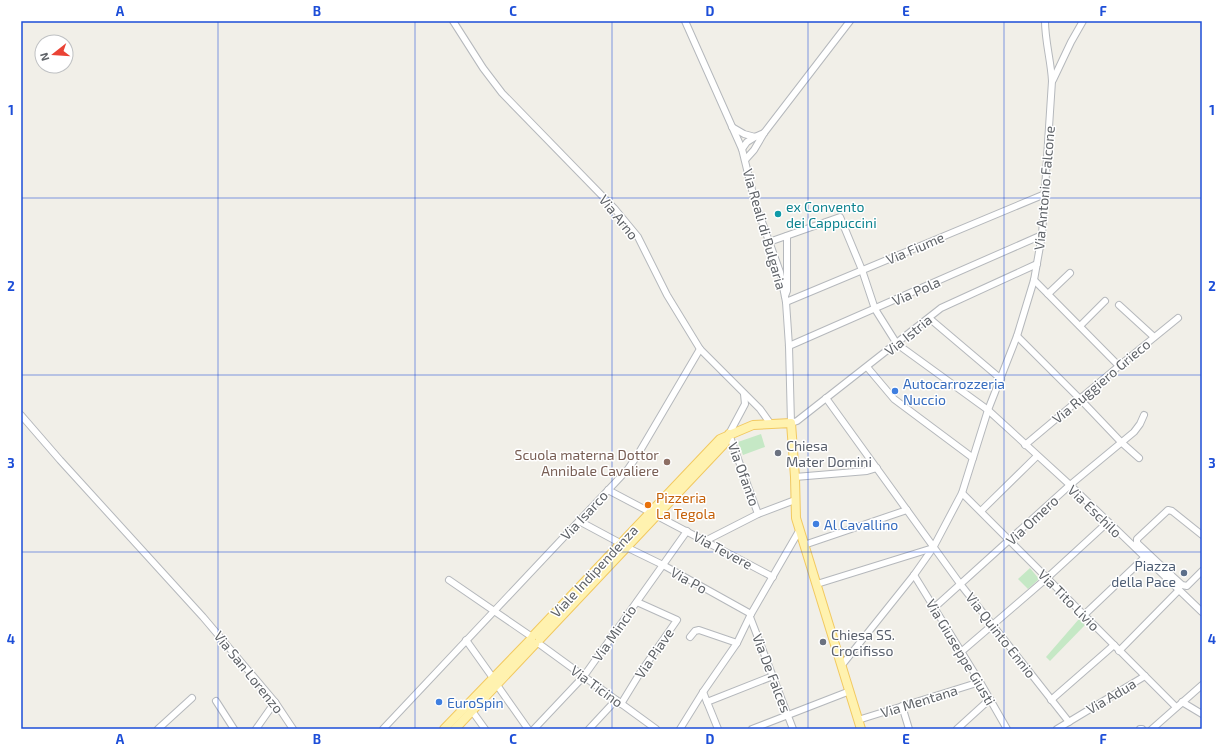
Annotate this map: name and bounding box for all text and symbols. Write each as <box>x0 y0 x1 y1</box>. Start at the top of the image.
text: A <box>116 3 125 19</box>
text: B <box>313 3 321 19</box>
text: C <box>509 3 517 19</box>
text: D <box>706 3 715 19</box>
text: E <box>902 3 910 19</box>
text: F <box>1099 3 1107 19</box>
north arrow <box>34 34 74 74</box>
text: N <box>37 51 51 63</box>
text: 1 <box>8 102 14 118</box>
text: 1 <box>1209 102 1215 118</box>
street label: Via Antonio Falcone <box>1030 125 1058 251</box>
street label: Via Reali di Bulgaria <box>740 167 790 291</box>
street label: Via Arno <box>596 191 642 243</box>
place label: ex Convento dei Cappuccini <box>786 198 877 231</box>
marker: ex Convento dei Cappuccini <box>773 209 783 219</box>
street label: Via Fiume <box>883 228 947 268</box>
street label: Via Pola <box>889 273 943 309</box>
text: 2 <box>7 278 15 294</box>
text: 2 <box>1208 278 1216 294</box>
street label: Via Istria <box>881 311 935 359</box>
street label: Via Ruggiero Grieco <box>1049 335 1153 427</box>
place label: Autocarrozzeria Nuccio <box>903 375 1005 408</box>
marker: Autocarrozzeria Nuccio <box>890 386 900 396</box>
place label: Chiesa Mater Domini <box>786 437 872 470</box>
street label: Via Ofanto <box>725 440 763 508</box>
place label: Scuola materna Dottor Annibale Cavaliere <box>515 446 659 479</box>
marker: Chiesa Mater Domini <box>773 448 783 458</box>
text: 3 <box>7 455 15 471</box>
text: 3 <box>1208 455 1216 471</box>
marker: Scuola materna Dottor Annibale Cavaliere <box>662 457 672 467</box>
street label: Via Eschilo <box>1065 481 1126 541</box>
street label: Via Isarco <box>557 487 611 543</box>
place label: Pizzeria La Tegola <box>656 489 715 522</box>
street label: Via Omero <box>1002 491 1062 548</box>
marker: Pizzeria La Tegola <box>643 500 653 510</box>
place label: Al Cavallino <box>824 516 898 533</box>
marker: Al Cavallino <box>811 519 821 529</box>
street label: Viale Indipendenza <box>547 521 641 621</box>
street label: Via Tevere <box>691 527 755 573</box>
place label: Piazza della Pace <box>1111 557 1176 590</box>
street label: Via Po <box>668 563 710 597</box>
street label: Via Tito Livio <box>1035 566 1103 634</box>
marker: Piazza della Pace <box>1179 568 1189 578</box>
street label: Via Quinto Ennio <box>962 589 1040 681</box>
street label: Via Giuseppe Giusti <box>923 596 999 708</box>
street label: Via Mincio <box>588 601 640 664</box>
street label: Via Piave <box>631 625 677 681</box>
place label: Chiesa SS. Crocifisso <box>831 626 895 659</box>
street label: Via San Lorenzo <box>211 627 287 717</box>
text: 4 <box>7 631 15 647</box>
street label: Via De Falces <box>749 631 795 715</box>
text: 4 <box>1208 631 1216 647</box>
marker: Chiesa SS. Crocifisso <box>818 637 828 647</box>
street label: Via Ticino <box>568 661 627 711</box>
street label: Via Adua <box>1083 675 1139 717</box>
street label: Via Mentana <box>878 681 960 721</box>
place label: EuroSpin <box>447 694 504 711</box>
marker: EuroSpin <box>434 697 444 707</box>
text: A <box>116 731 125 747</box>
text: B <box>313 731 321 747</box>
text: C <box>509 731 517 747</box>
text: D <box>706 731 715 747</box>
text: E <box>902 731 910 747</box>
text: F <box>1099 731 1107 747</box>

